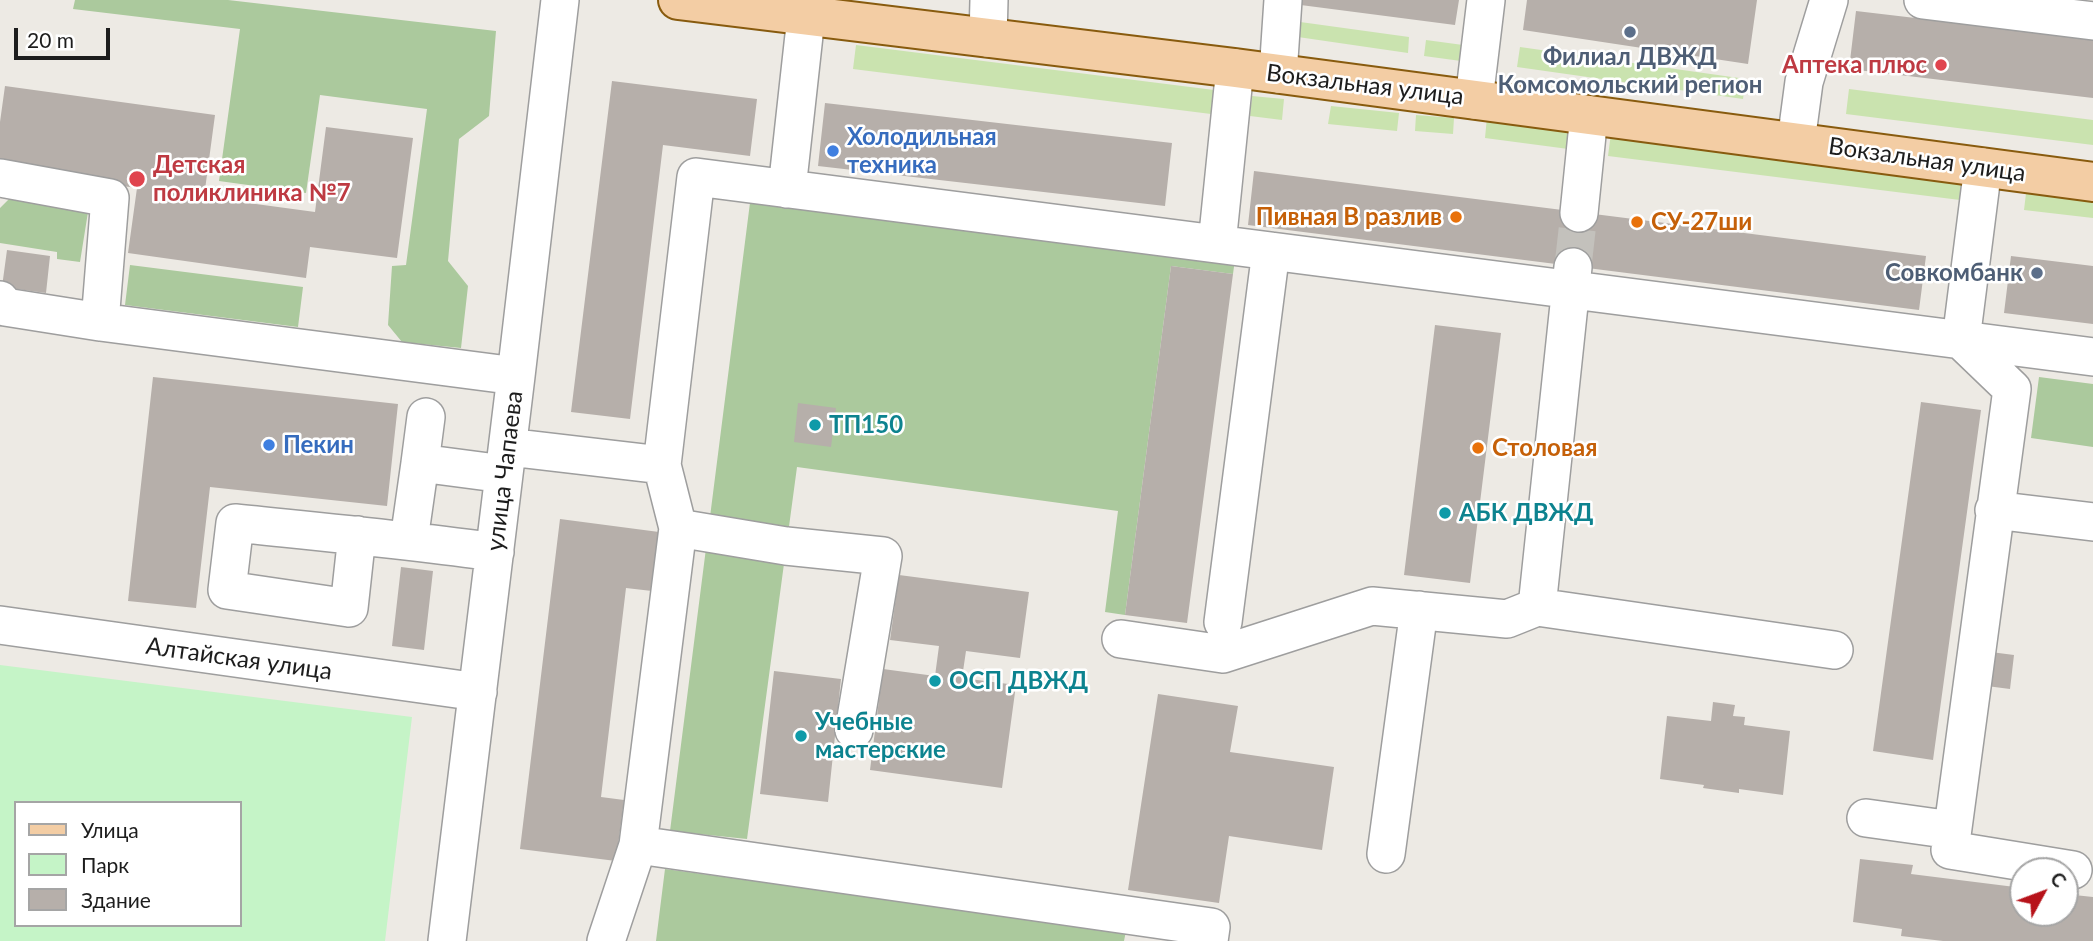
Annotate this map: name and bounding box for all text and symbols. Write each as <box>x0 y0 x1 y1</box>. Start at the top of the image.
scale bar <box>18 14 114 58</box>
marker: Филиал ДВЖД Комсомольский регион <box>1622 24 1638 40</box>
text: 20 m <box>27 27 74 52</box>
place label: Филиал ДВЖД Комсомольский регион <box>1498 43 1762 99</box>
place label: Аптека плюс <box>1782 51 1927 79</box>
marker: Аптека плюс <box>1933 57 1949 73</box>
street label: Вокзальная улица <box>1265 59 1465 111</box>
place label: Холодильная техника <box>847 123 997 179</box>
street label: Вокзальная улица <box>1827 132 2027 188</box>
marker: Холодильная техника <box>825 143 841 159</box>
place label: Детская поликлиника №7 <box>153 151 351 207</box>
marker: Детская поликлиника №7 <box>127 169 147 189</box>
place label: Пивная В разлив <box>1256 203 1442 231</box>
place label: СУ-27ши <box>1651 208 1752 236</box>
marker: Пивная В разлив <box>1448 209 1464 225</box>
marker: СУ-27ши <box>1629 214 1645 230</box>
place label: Совкомбанк <box>1885 259 2023 287</box>
marker: Совкомбанк <box>2029 265 2045 281</box>
street label: улица Чапаева <box>481 389 529 553</box>
place label: ТП150 <box>829 411 903 439</box>
marker: ТП150 <box>807 417 823 433</box>
place label: Пекин <box>283 431 354 459</box>
place label: Столовая <box>1492 434 1597 462</box>
marker: Пекин <box>261 437 277 453</box>
marker: Столовая <box>1470 440 1486 456</box>
place label: АБК ДВЖД <box>1459 499 1593 527</box>
marker: АБК ДВЖД <box>1437 505 1453 521</box>
street label: Алтайская улица <box>144 632 334 686</box>
place label: ОСП ДВЖД <box>949 667 1088 695</box>
marker: ОСП ДВЖД <box>927 673 943 689</box>
place label: Учебные мастерские <box>815 708 946 764</box>
marker: Учебные мастерские <box>793 728 809 744</box>
legend <box>14 801 242 927</box>
text: Улица <box>81 817 139 842</box>
text: Парк <box>81 852 129 877</box>
north arrow <box>2009 857 2079 927</box>
text: С <box>2046 867 2072 891</box>
text: Здание <box>81 887 151 912</box>

